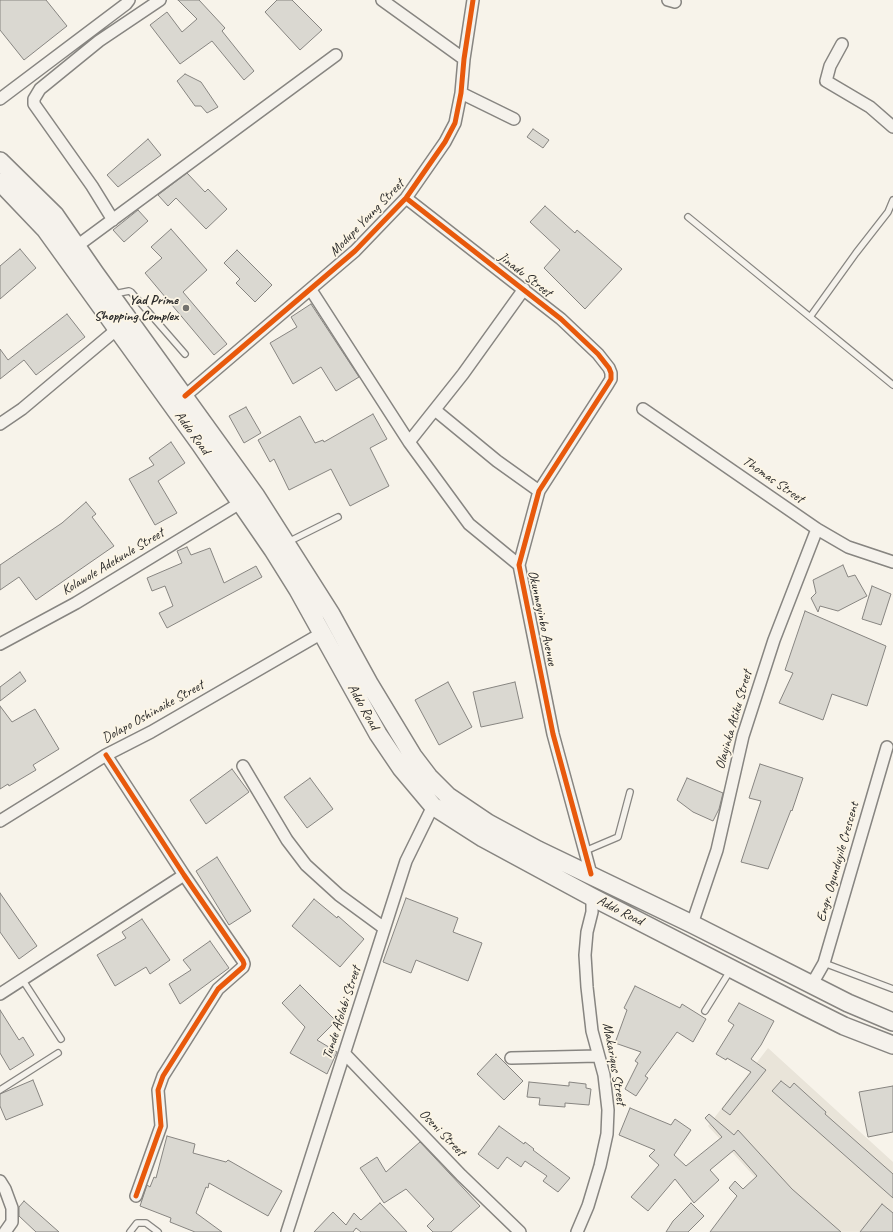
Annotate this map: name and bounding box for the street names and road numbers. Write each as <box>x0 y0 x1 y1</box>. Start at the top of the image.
street label: Modupe Young Street <box>326 176 408 260</box>
street label: Jinadu Street <box>495 249 555 301</box>
street label: Addo Road <box>171 408 213 458</box>
street label: Thomas Street <box>739 453 807 507</box>
street label: Kolawole Adekunle Street <box>59 525 167 599</box>
street label: Okunmoyinbo Avenue <box>524 569 560 667</box>
street label: Olayinka Atiku Street <box>712 669 756 771</box>
street label: Dolapo Oshinaike Street <box>99 677 207 747</box>
street label: Addo Road <box>344 681 382 733</box>
street label: Engr. Ogunduyile Crescent <box>813 800 863 924</box>
street label: Addo Road <box>594 892 646 930</box>
street label: Tunde Afolabi Street <box>319 964 365 1062</box>
street label: Makariqus Street <box>598 1021 630 1107</box>
street label: Oseni Street <box>415 1106 469 1160</box>

